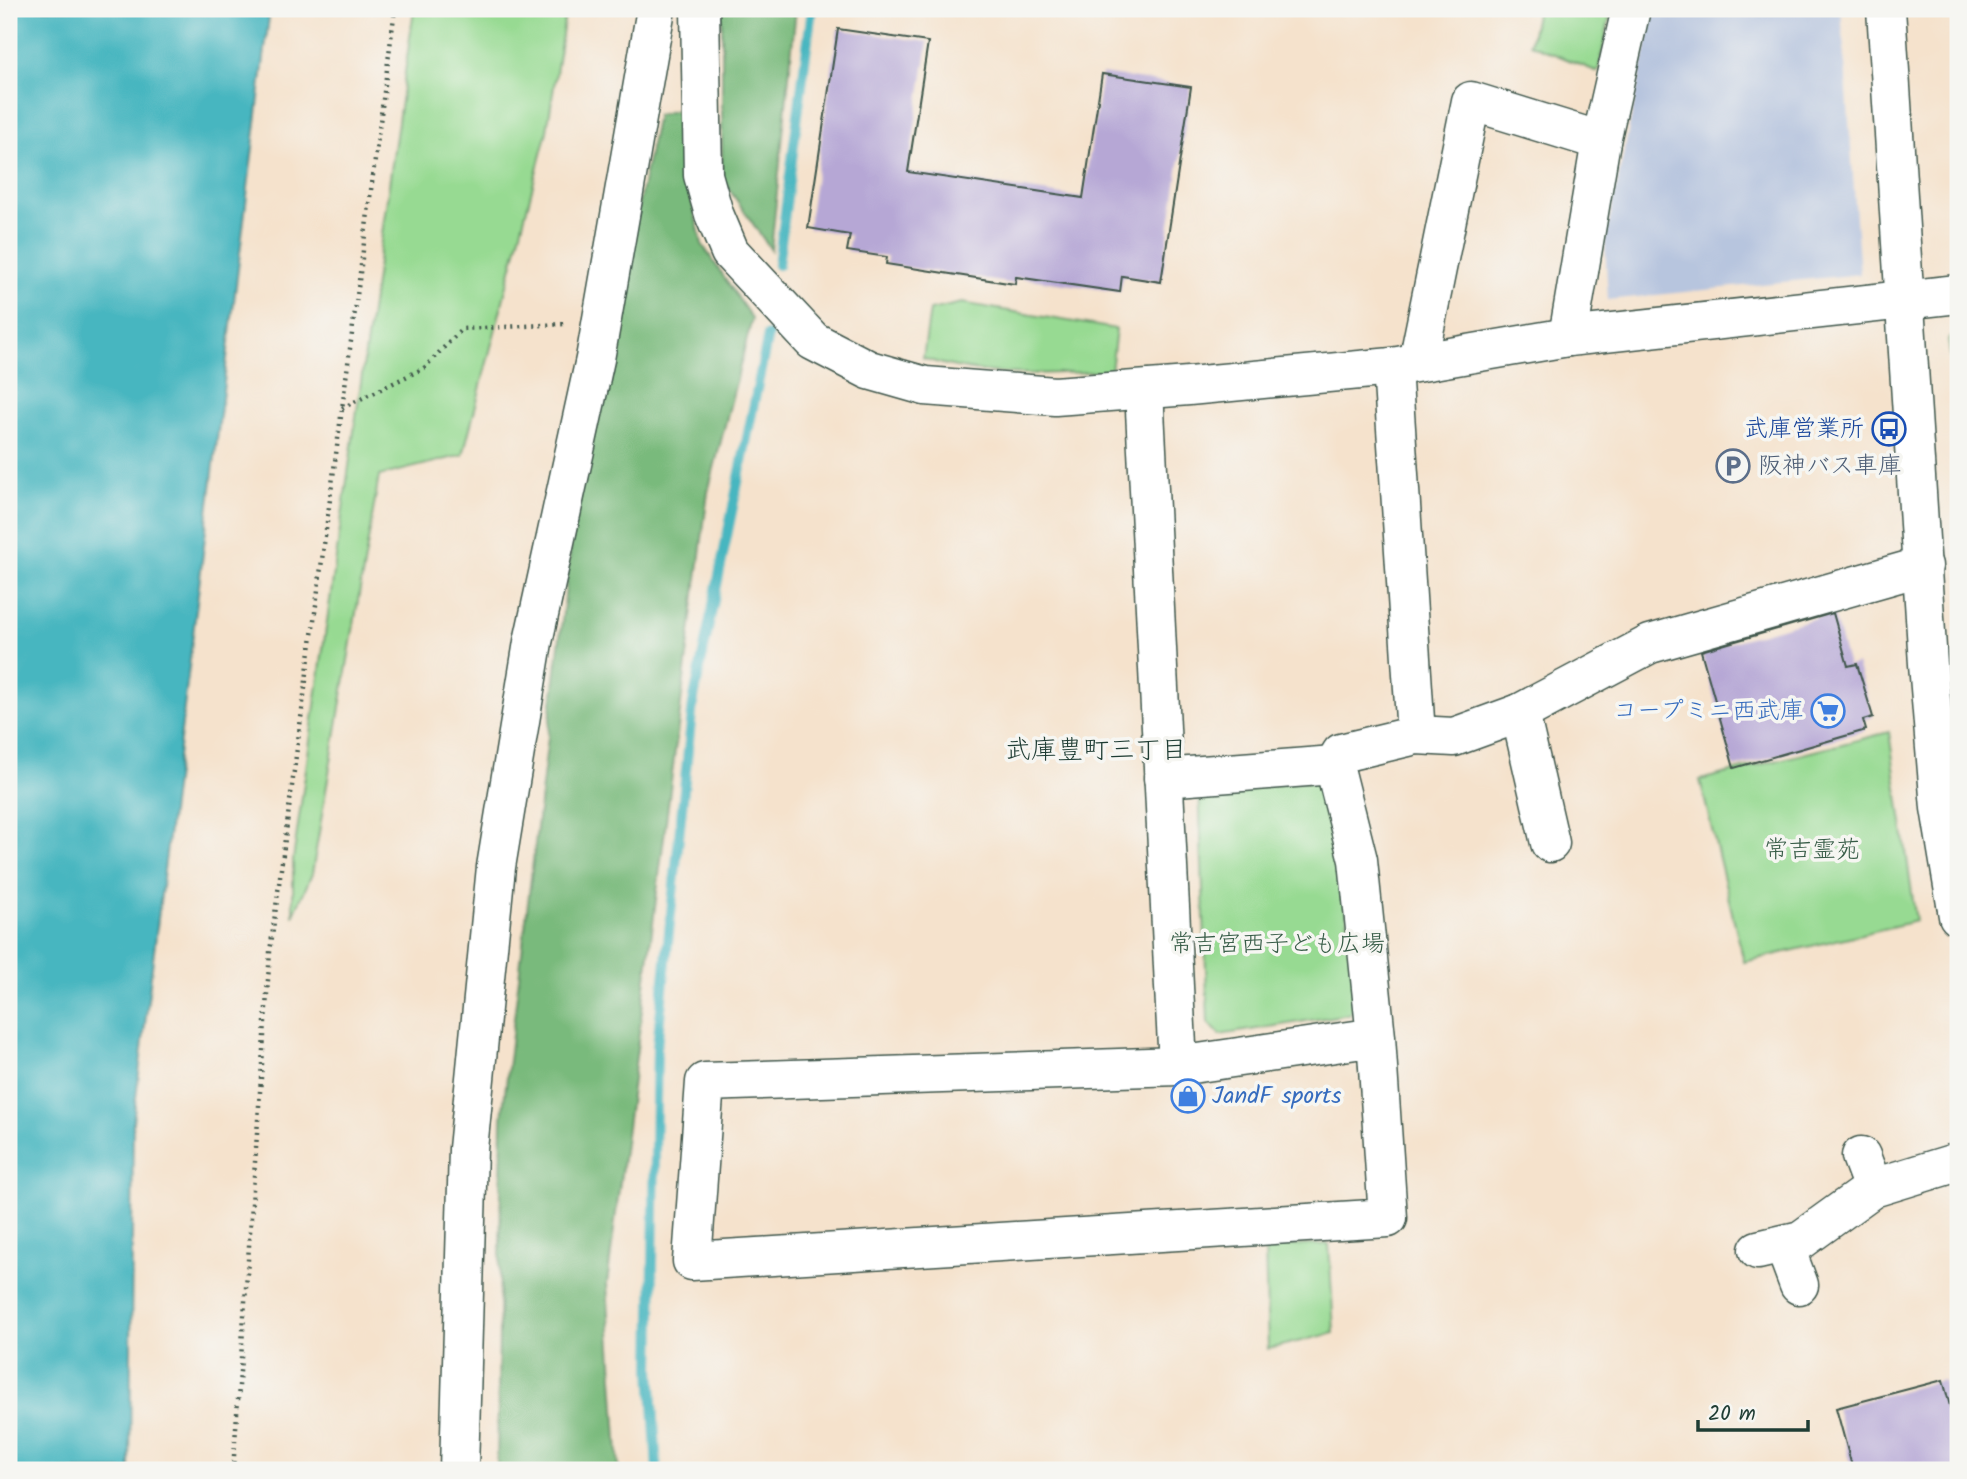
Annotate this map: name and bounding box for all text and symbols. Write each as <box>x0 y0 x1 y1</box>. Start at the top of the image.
place label: 武庫営業所 <box>1744 410 1864 449</box>
bus stop icon: 武庫営業所 <box>1870 410 1908 448</box>
parking icon: 阪神バス車庫 <box>1714 447 1752 485</box>
place label: 阪神バス車庫 <box>1758 447 1902 486</box>
place label: コープミニ西武庫 <box>1613 692 1804 731</box>
supermarket icon: コープミニ西武庫 <box>1809 692 1847 730</box>
district label: 武庫豊町三丁目 <box>1005 730 1187 772</box>
park label: 常吉霊苑 <box>1764 831 1860 870</box>
park label: 常吉宮西子ども広場 <box>1169 925 1385 964</box>
shop icon: JandF sports <box>1169 1077 1207 1115</box>
place label: JandF sports <box>1212 1077 1341 1116</box>
scale bar <box>1698 1388 1808 1432</box>
text: 20 m <box>1708 1398 1756 1431</box>

